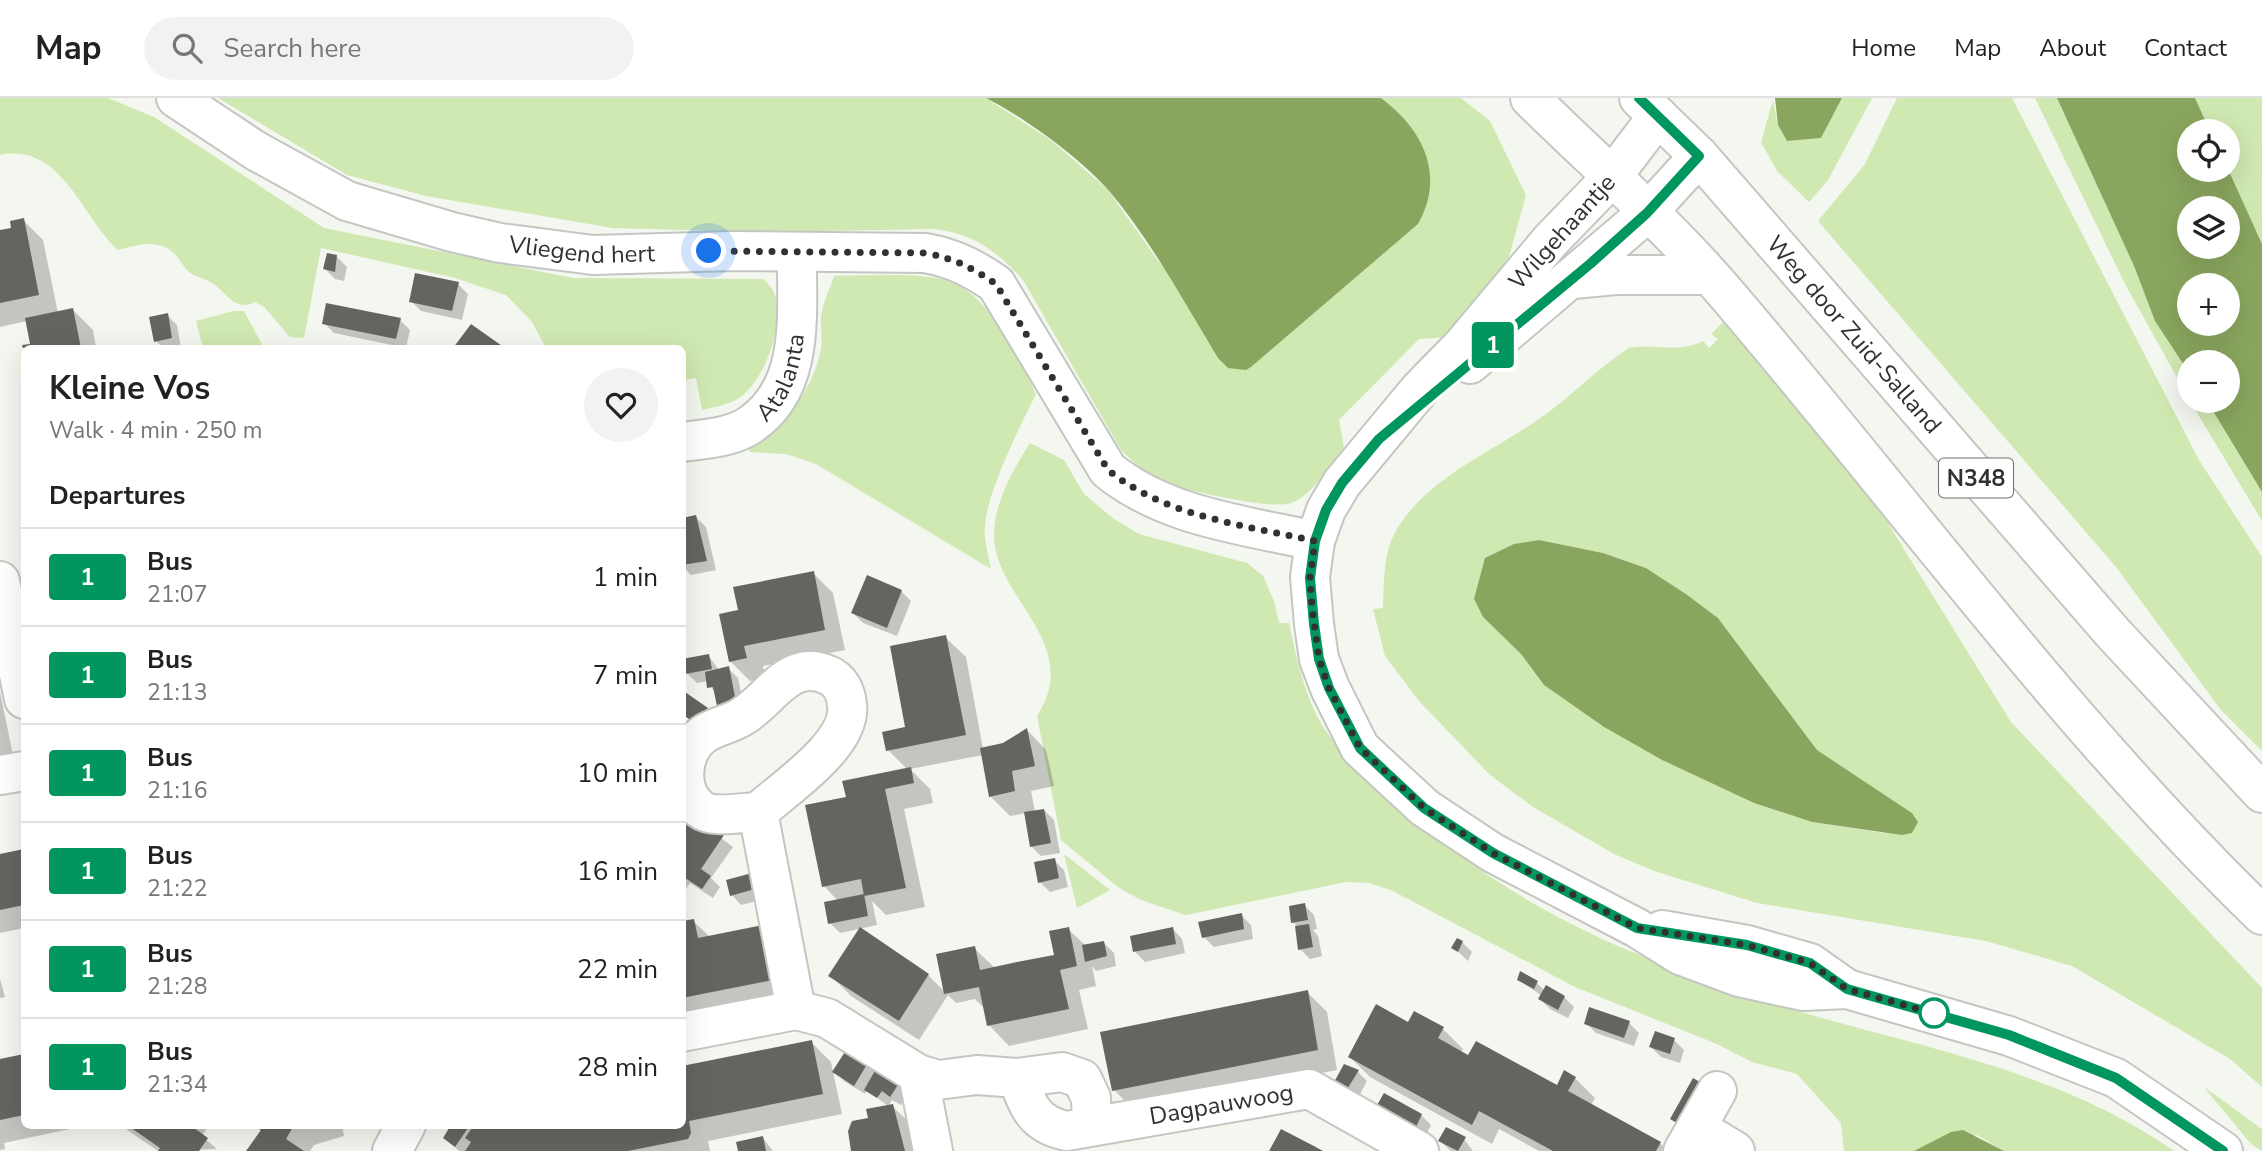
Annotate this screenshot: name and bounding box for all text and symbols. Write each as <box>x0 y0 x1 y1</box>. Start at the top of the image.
search box <box>144 17 634 80</box>
text: Map <box>35 26 102 71</box>
icon: search <box>168 29 206 67</box>
text: Search here <box>224 31 361 66</box>
text: Home <box>1851 32 1916 64</box>
text: Map <box>1954 32 2001 64</box>
text: About <box>2039 32 2106 64</box>
text: Contact <box>2144 32 2227 64</box>
map controls <box>2177 119 2240 413</box>
button: locate <box>2177 119 2240 182</box>
street label: Wilgehaantje <box>1501 167 1623 297</box>
button: layers <box>2177 196 2240 259</box>
street label: Vliegend hert <box>506 228 656 271</box>
street label: Weg door Zuid-Salland <box>1759 229 1949 440</box>
your location <box>691 233 726 268</box>
button: + <box>2177 273 2240 336</box>
line badge: 1 <box>1470 322 1516 368</box>
text: 1 <box>1486 329 1500 361</box>
street label: Atalanta <box>749 332 812 428</box>
button: − <box>2177 350 2240 413</box>
text: Kleine Vos <box>49 366 210 411</box>
button: heart <box>584 368 658 442</box>
text: Walk · 4 min · 250 m <box>49 415 262 446</box>
road number: N348 <box>1939 458 2013 498</box>
text: Departures <box>49 478 185 513</box>
text: Bus <box>147 544 193 579</box>
text: 1 min <box>593 560 658 595</box>
text: 1 <box>80 561 95 593</box>
text: 21:07 <box>147 579 207 610</box>
text: Bus <box>147 642 193 677</box>
text: 7 min <box>593 658 658 693</box>
text: 1 <box>80 659 95 691</box>
text: 21:13 <box>147 677 207 708</box>
text: Bus <box>147 740 193 775</box>
text: 10 min <box>577 756 658 791</box>
text: 1 <box>80 757 95 789</box>
text: 21:16 <box>147 775 207 806</box>
text: Bus <box>147 838 193 873</box>
text: 16 min <box>577 854 658 889</box>
text: 1 <box>80 855 95 887</box>
text: 21:22 <box>147 873 207 904</box>
text: Bus <box>147 936 193 971</box>
text: 22 min <box>577 952 658 987</box>
text: 1 <box>80 953 95 985</box>
text: 21:28 <box>147 971 207 1002</box>
unlabelled marker <box>1919 998 1949 1028</box>
text: Bus <box>147 1034 193 1069</box>
text: 28 min <box>577 1050 658 1085</box>
text: 1 <box>80 1051 95 1083</box>
text: 21:34 <box>147 1069 207 1100</box>
street label: Dagpauwoog <box>1147 1076 1296 1132</box>

